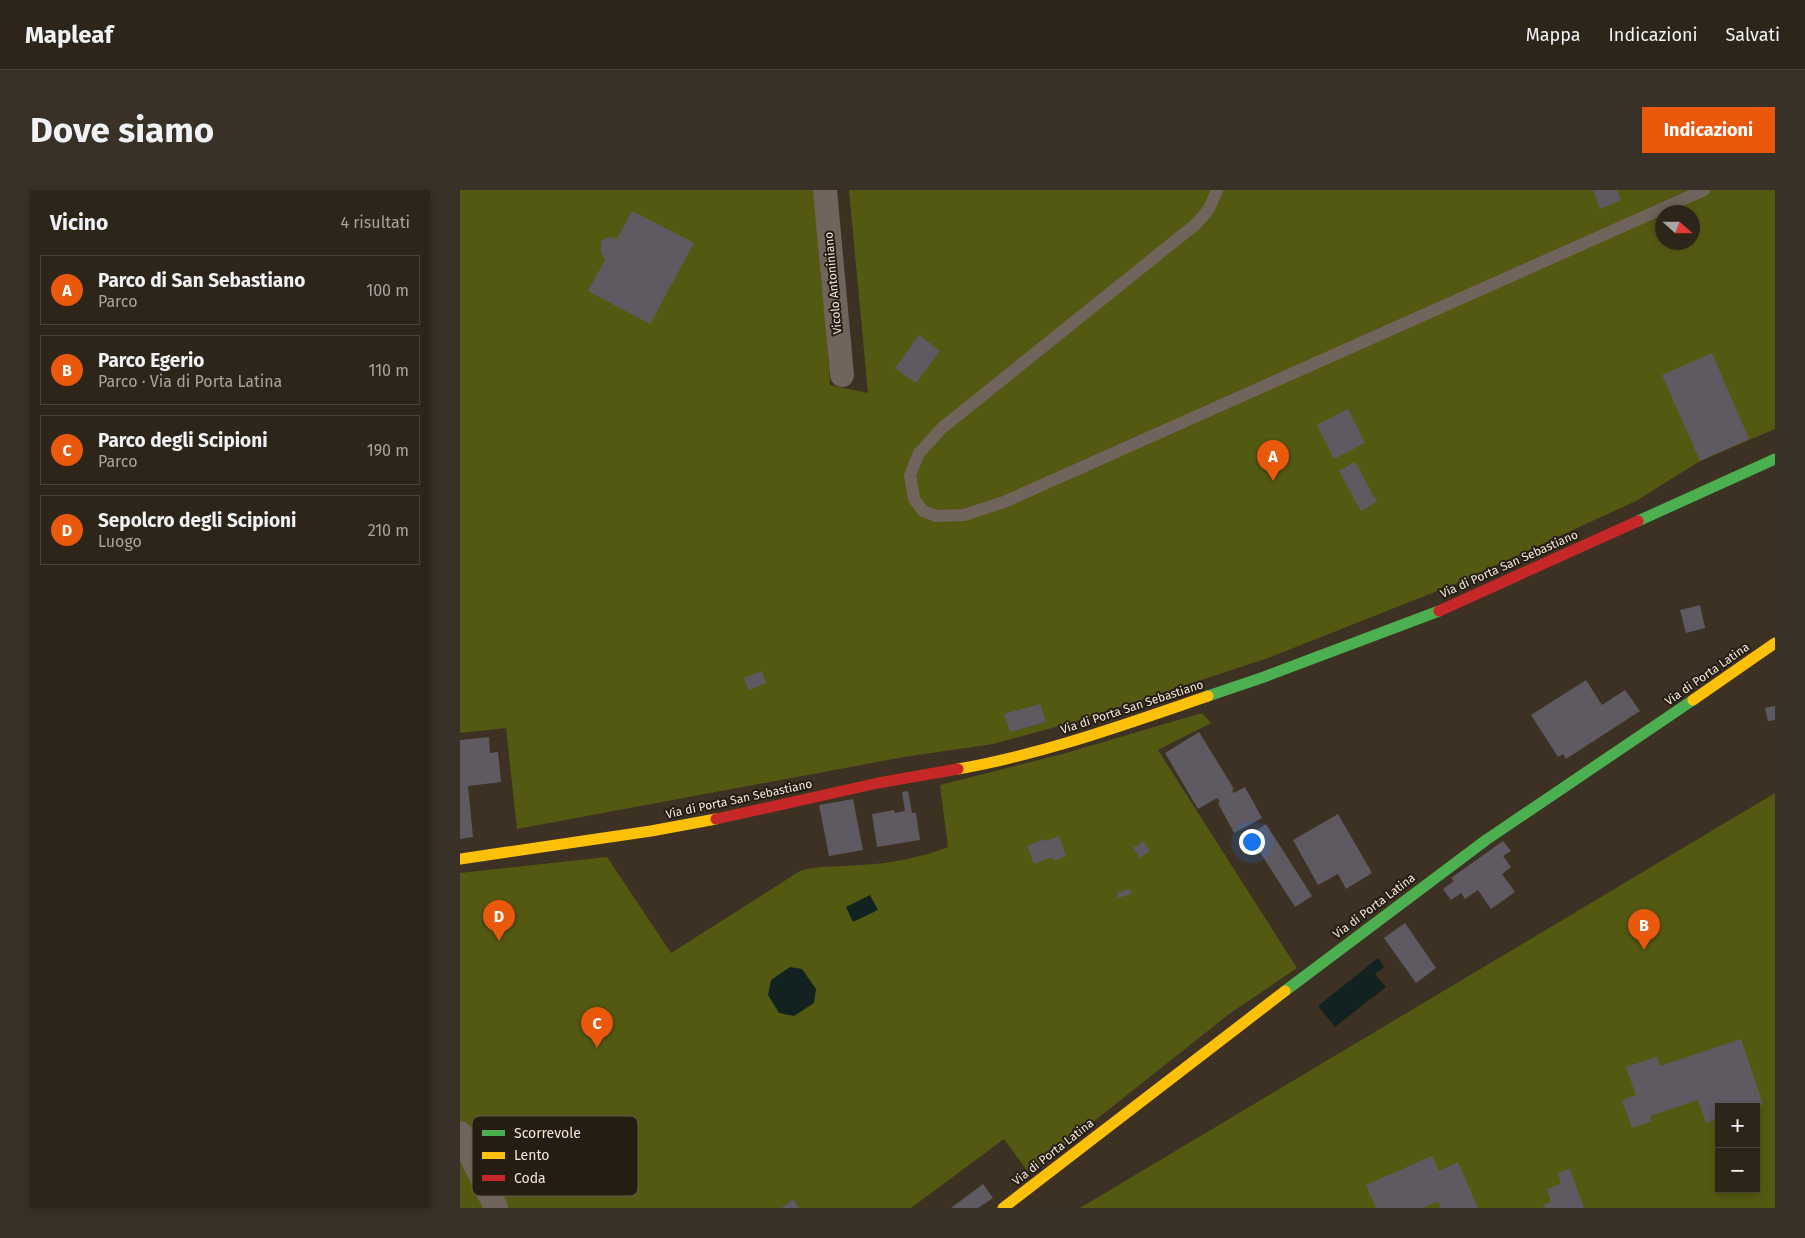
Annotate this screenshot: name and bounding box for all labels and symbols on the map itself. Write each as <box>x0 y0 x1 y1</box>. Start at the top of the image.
north arrow <box>1655 205 1700 250</box>
street label: Vicolo Antoniniano <box>822 231 844 335</box>
pin: A <box>1257 440 1289 481</box>
street label: Via di Porta San Sebastiano <box>1438 527 1580 601</box>
street label: Via di Porta Latina <box>1662 640 1752 708</box>
street label: Via di Porta San Sebastiano <box>1059 677 1205 737</box>
street label: Via di Porta San Sebastiano <box>664 777 814 821</box>
your location <box>1239 829 1265 855</box>
street label: Via di Porta Latina <box>1330 871 1418 941</box>
pin: D <box>483 900 515 941</box>
pin: B <box>1628 909 1660 950</box>
pin: C <box>581 1007 613 1048</box>
legend <box>472 1116 638 1196</box>
street label: Via di Porta Latina <box>1010 1116 1096 1188</box>
text: Scorrevole <box>514 1125 581 1142</box>
text: Lento <box>514 1147 549 1164</box>
text: Coda <box>514 1170 546 1187</box>

